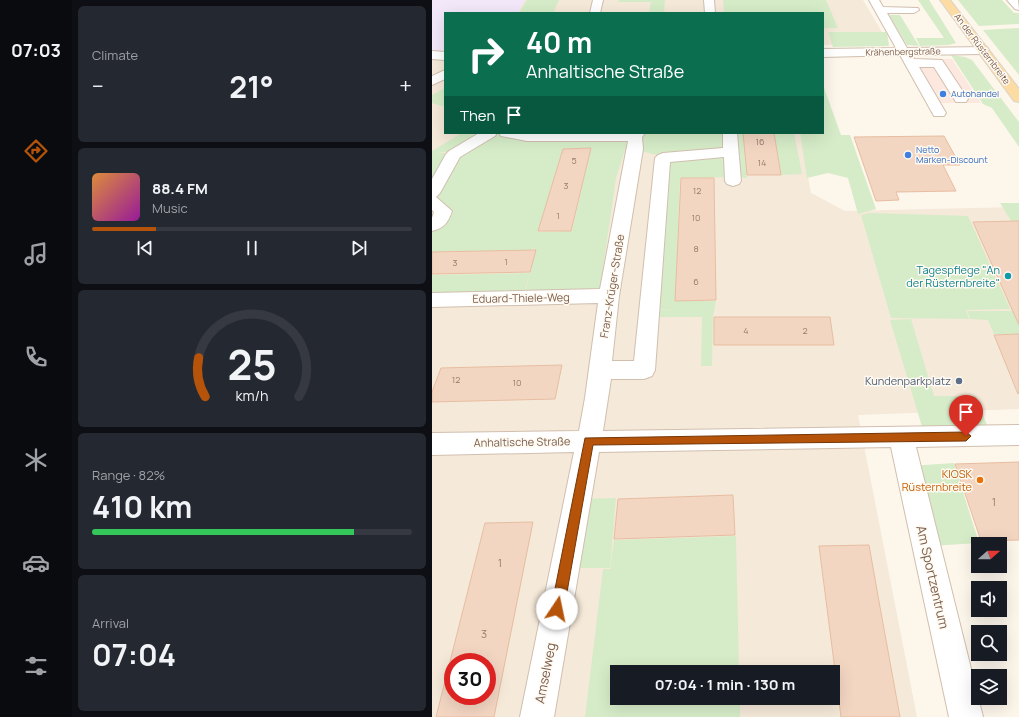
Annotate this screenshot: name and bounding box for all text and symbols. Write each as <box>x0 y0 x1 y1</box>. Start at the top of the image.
street label: An der Rüsternbreite <box>951 10 1013 87</box>
text: 40 m <box>526 23 592 61</box>
icon: right <box>460 28 512 80</box>
text: 07:03 <box>11 38 61 62</box>
street label: Krähenbergstraße <box>865 44 941 59</box>
text: Climate <box>92 46 138 64</box>
text: Anhaltische Straße <box>526 59 684 83</box>
text: 21° <box>229 66 274 107</box>
text: − <box>92 71 104 101</box>
text: + <box>399 71 412 101</box>
place label: Autohandel <box>951 87 999 100</box>
marker: Autohandel <box>938 89 948 99</box>
icon: arrive <box>503 104 525 126</box>
text: Then <box>460 105 495 126</box>
house number: 16 <box>755 135 765 148</box>
icon: directions <box>22 137 50 165</box>
place label: Netto Marken-Discount <box>916 143 988 166</box>
marker: Netto Marken-Discount <box>903 150 913 160</box>
house number: 5 <box>571 154 577 167</box>
house number: 14 <box>758 156 766 169</box>
text: 88.4 FM <box>152 178 208 199</box>
house number: 3 <box>564 179 569 192</box>
house number: 12 <box>693 184 701 197</box>
text: Music <box>152 199 188 217</box>
house number: 1 <box>556 209 560 222</box>
house number: 10 <box>692 211 701 224</box>
street label: Franz-Krüger-Straße <box>596 232 627 339</box>
icon: previous <box>134 237 156 259</box>
icon: pause <box>241 237 263 259</box>
icon: next <box>348 237 370 259</box>
icon: music <box>22 240 50 268</box>
house number: 8 <box>693 242 699 255</box>
house number: 1 <box>504 255 508 268</box>
house number: 3 <box>453 256 458 269</box>
place label: Tagespflege "An der Rüsternbreite" <box>906 262 1000 290</box>
marker: Tagespflege "An der Rüsternbreite" <box>1003 271 1013 281</box>
house number: 6 <box>693 275 699 288</box>
street label: Eduard-Thiele-Weg <box>472 289 570 306</box>
house number: 4 <box>743 324 749 337</box>
house number: 2 <box>802 324 808 337</box>
text: 25 <box>227 335 277 391</box>
icon: phone <box>22 343 50 371</box>
house number: 12 <box>452 373 460 386</box>
place label: Kundenparkplatz <box>865 373 951 388</box>
house number: 10 <box>513 376 522 389</box>
marker: Kundenparkplatz <box>954 376 964 386</box>
text: km/h <box>235 385 269 404</box>
pin <box>949 395 983 436</box>
icon: arrive <box>955 401 977 423</box>
street label: Anhaltische Straße <box>473 433 571 450</box>
icon: climate <box>22 446 50 474</box>
text: Range · 82% <box>92 466 165 484</box>
place label: KIOSK Rüsternbreite <box>902 466 973 494</box>
marker: KIOSK Rüsternbreite <box>975 475 985 485</box>
text: 410 km <box>92 486 192 527</box>
house number: 1 <box>992 494 996 509</box>
street label: Am Sportzentrum <box>912 524 954 630</box>
north arrow <box>971 537 1007 573</box>
map controls <box>971 537 1007 705</box>
icon: car <box>22 549 50 577</box>
house number: 1 <box>498 555 502 570</box>
button: sound <box>971 581 1007 617</box>
position arrow <box>536 588 578 630</box>
text: Arrival <box>92 614 129 632</box>
button: search <box>971 625 1007 661</box>
house number: 3 <box>481 626 487 641</box>
text: 07:04 <box>92 634 176 675</box>
street label: Amselweg <box>530 641 560 705</box>
icon: filters <box>22 652 50 680</box>
speed limit sign: 30 <box>444 653 496 705</box>
button: layers <box>971 669 1007 705</box>
text: 07:04 · 1 min · 130 m <box>655 674 795 695</box>

